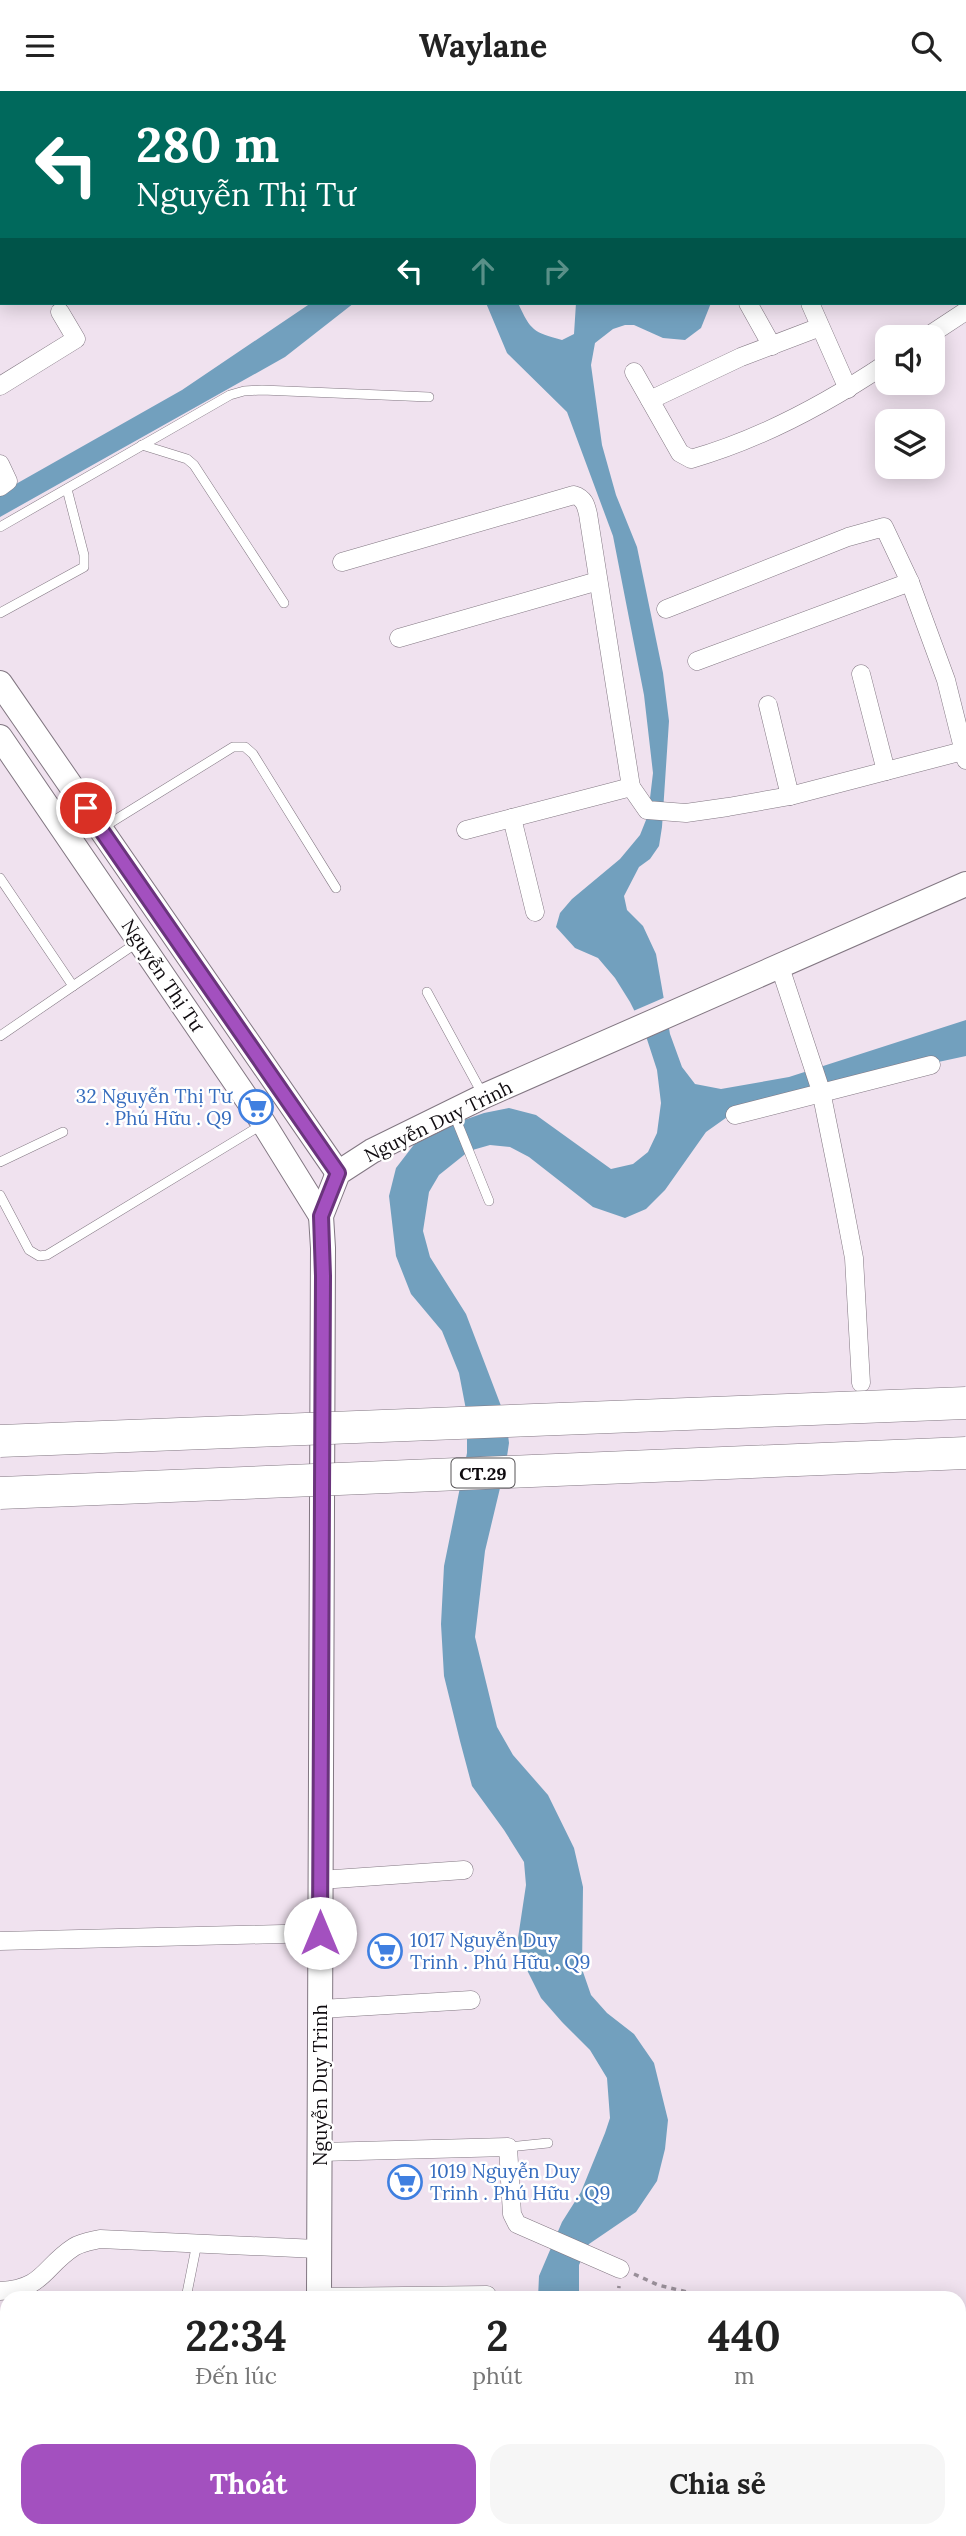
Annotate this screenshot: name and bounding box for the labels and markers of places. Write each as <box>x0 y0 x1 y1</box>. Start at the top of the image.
pin <box>56 778 116 838</box>
place label: 32 Nguyễn Thị Tư . Phú Hữu . Q9 <box>76 1084 234 1130</box>
supermarket icon: 32 Nguyễn Thị Tư . Phú Hữu . Q9 <box>237 1088 275 1126</box>
place label: 1017 Nguyễn Duy Trinh . Phú Hữu . Q9 <box>410 1928 590 1974</box>
supermarket icon: 1017 Nguyễn Duy Trinh . Phú Hữu . Q9 <box>366 1932 404 1970</box>
place label: 1019 Nguyễn Duy Trinh . Phú Hữu . Q9 <box>430 2159 610 2205</box>
supermarket icon: 1019 Nguyễn Duy Trinh . Phú Hữu . Q9 <box>386 2163 424 2201</box>

